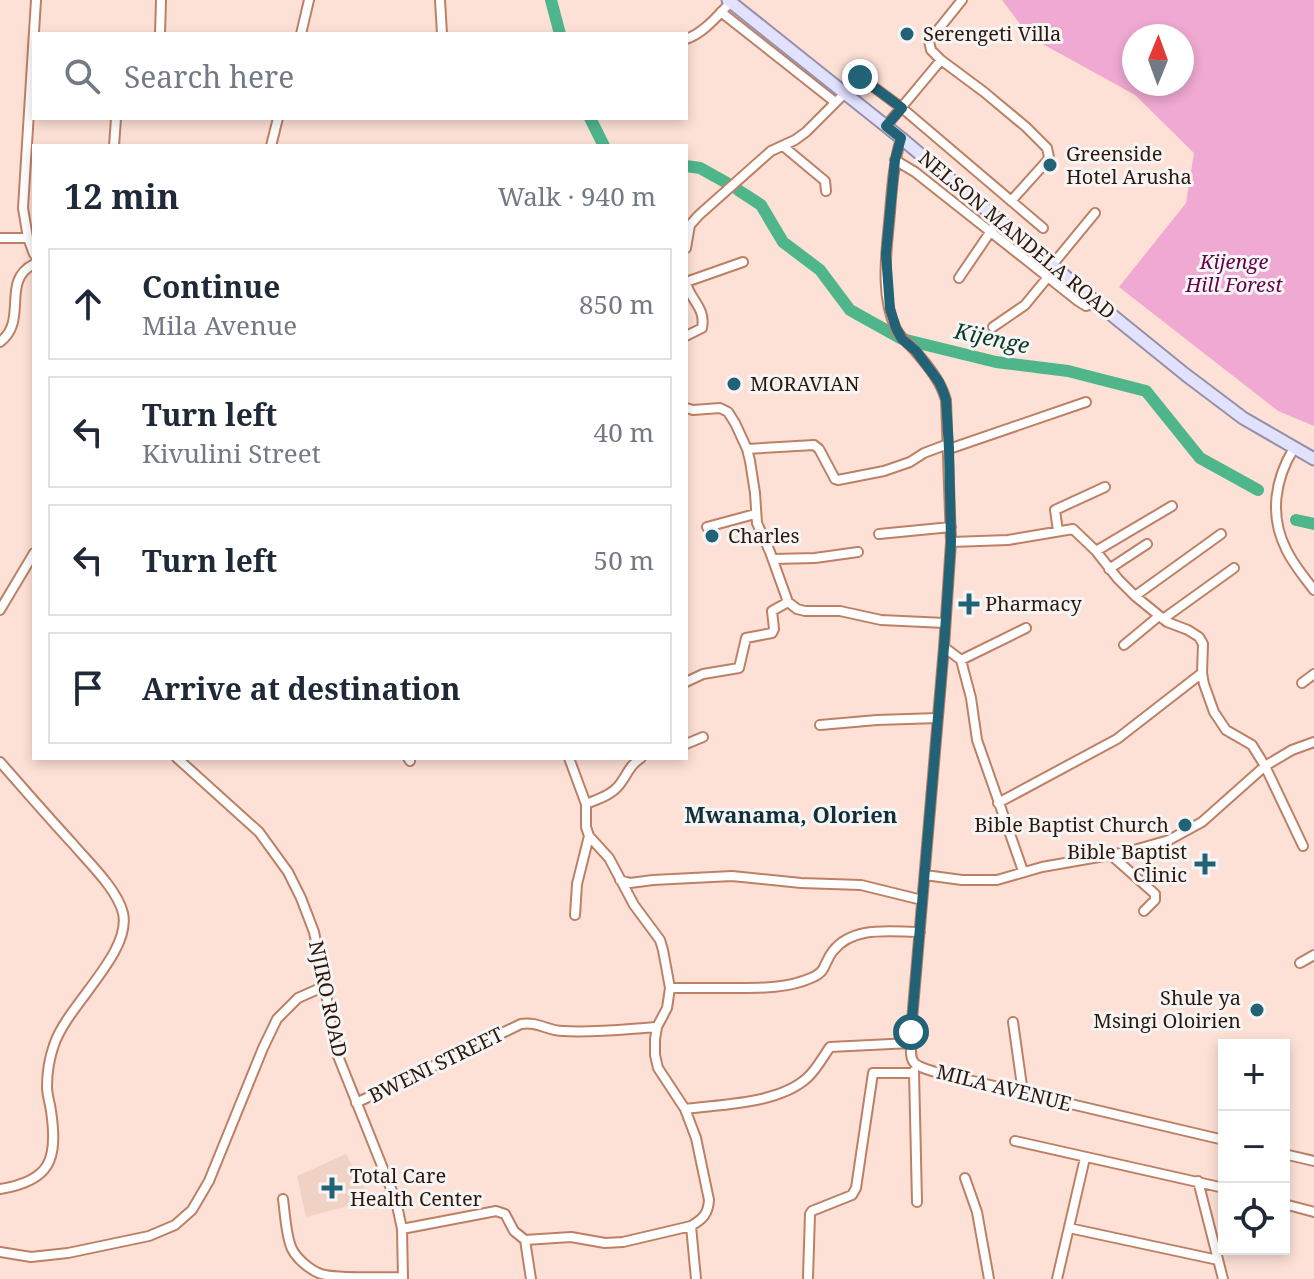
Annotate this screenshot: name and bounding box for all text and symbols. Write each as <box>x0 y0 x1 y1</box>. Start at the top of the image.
place label: Serengeti Villa <box>923 20 1061 47</box>
north arrow <box>1122 24 1194 96</box>
marker: Serengeti Villa <box>898 25 916 43</box>
search box <box>32 32 688 120</box>
icon: search <box>60 54 104 98</box>
text: Search here <box>124 56 294 97</box>
route end <box>842 59 878 95</box>
place label: Greenside Hotel Arusha <box>1066 140 1192 190</box>
street label: NELSON MANDELA ROAD <box>913 144 1121 325</box>
marker: Greenside Hotel Arusha <box>1041 156 1059 174</box>
text: 12 min <box>64 173 179 219</box>
text: Walk · 940 m <box>498 178 656 214</box>
park label: Kijenge Hill Forest <box>1184 248 1283 298</box>
text: Continue <box>142 266 280 307</box>
icon: ahead <box>66 282 110 326</box>
text: 850 m <box>579 286 654 322</box>
text: Mila Avenue <box>142 307 297 343</box>
water label: Kijenge <box>951 314 1032 360</box>
place label: MORAVIAN <box>750 370 859 397</box>
marker: MORAVIAN <box>725 375 743 393</box>
text: Turn left <box>142 394 277 435</box>
icon: left <box>66 410 110 454</box>
text: 40 m <box>594 414 654 450</box>
text: Kivulini Street <box>142 435 321 471</box>
place label: Charles <box>728 522 800 549</box>
marker: Charles <box>703 527 721 545</box>
icon: left <box>66 538 110 582</box>
text: Turn left <box>142 540 277 581</box>
text: 50 m <box>594 542 654 578</box>
place label: Pharmacy <box>985 590 1082 617</box>
marker: Pharmacy <box>960 595 978 613</box>
icon: arrive <box>66 666 110 710</box>
text: Arrive at destination <box>142 668 461 709</box>
district label: Mwanama, Olorien <box>684 799 898 829</box>
place label: Bible Baptist Church <box>974 811 1169 838</box>
marker: Bible Baptist Church <box>1176 816 1194 834</box>
place label: Bible Baptist Clinic <box>1067 838 1187 888</box>
marker: Bible Baptist Clinic <box>1194 853 1216 875</box>
street label: NJIRO ROAD <box>303 938 354 1060</box>
place label: Shule ya Msingi Oloirien <box>1093 984 1241 1034</box>
marker: Shule ya Msingi Oloirien <box>1248 1001 1266 1019</box>
route start <box>893 1014 929 1050</box>
street label: BWENI STREET <box>364 1020 508 1109</box>
map controls <box>1218 1039 1290 1255</box>
button: + <box>1218 1039 1290 1111</box>
street label: MILA AVENUE <box>934 1058 1075 1117</box>
button: − <box>1218 1111 1290 1183</box>
place label: Total Care Health Center <box>350 1162 483 1212</box>
marker: Total Care Health Center <box>321 1177 343 1199</box>
button: locate <box>1218 1183 1290 1255</box>

